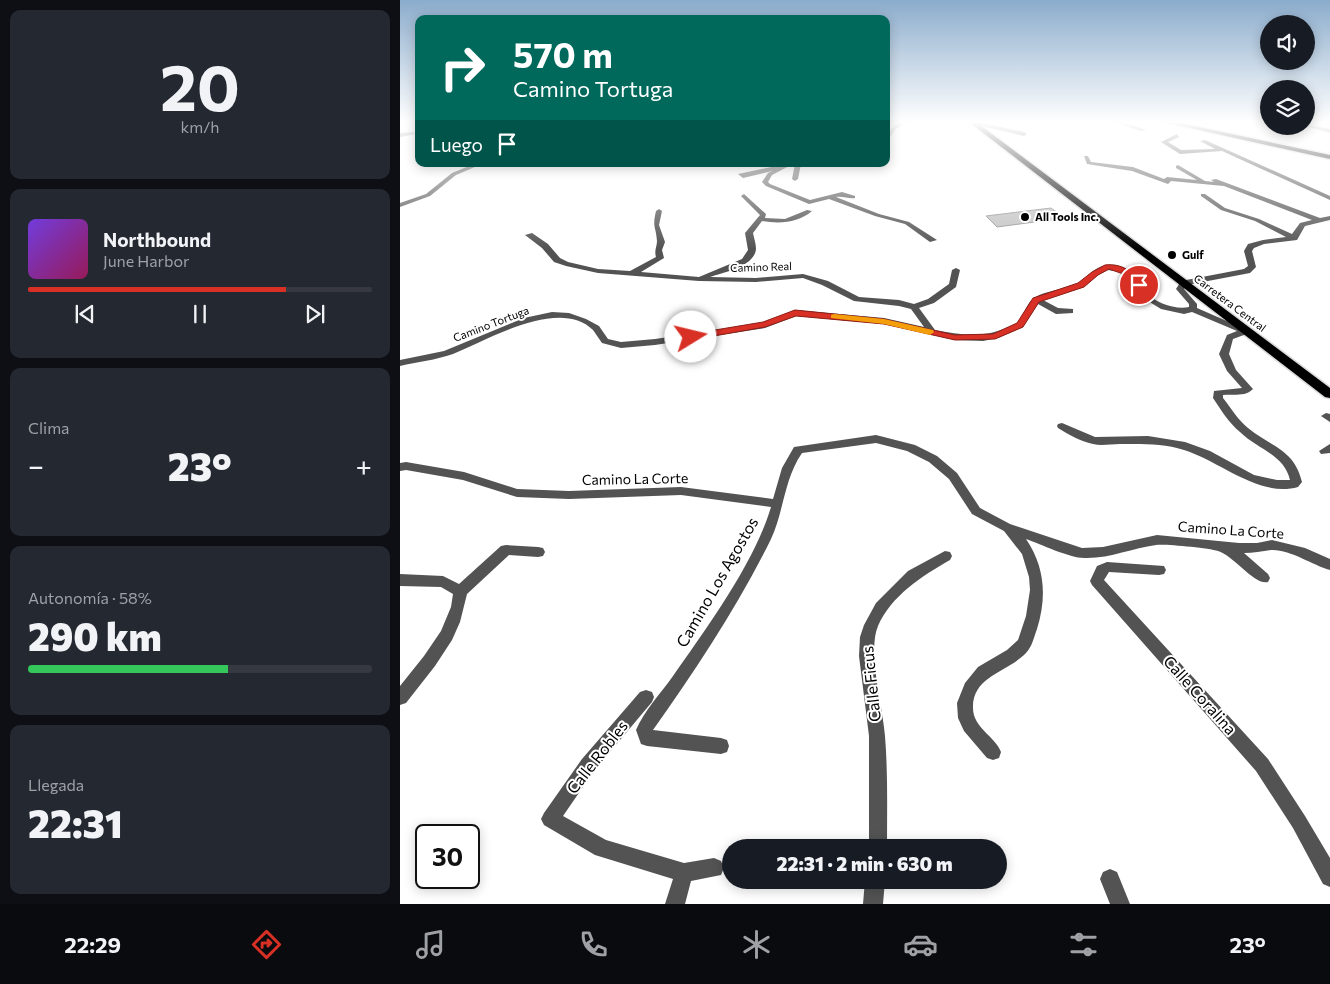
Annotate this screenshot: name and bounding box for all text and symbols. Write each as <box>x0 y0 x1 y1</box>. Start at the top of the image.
map controls <box>1260 15 1315 135</box>
button: sound <box>1260 15 1315 70</box>
text: 570 m <box>513 32 613 75</box>
icon: right <box>430 35 495 100</box>
text: 20 <box>160 45 240 124</box>
text: Camino Tortuga <box>513 75 673 102</box>
button: layers <box>1260 80 1315 135</box>
text: km/h <box>181 117 219 136</box>
icon: arrive <box>493 130 521 158</box>
text: Luego <box>430 133 483 156</box>
place label: All Tools Inc. <box>1035 210 1099 223</box>
marker: All Tools Inc. <box>1019 211 1031 223</box>
text: Northbound <box>103 228 211 251</box>
place label: Gulf <box>1182 248 1204 261</box>
marker: Gulf <box>1166 249 1178 261</box>
text: June Harbor <box>103 251 189 270</box>
street label: Camino Real <box>730 259 792 274</box>
pin <box>1118 264 1160 306</box>
icon: arrive <box>1125 271 1153 299</box>
street label: Carretera Central <box>1192 271 1269 334</box>
icon: previous <box>71 300 99 328</box>
icon: pause <box>186 300 214 328</box>
icon: next <box>301 300 329 328</box>
street label: Camino Tortuga <box>451 303 531 344</box>
position arrow <box>664 310 716 362</box>
text: Clima <box>28 418 69 437</box>
text: 23° <box>168 442 232 489</box>
text: − <box>28 448 44 482</box>
text: + <box>356 448 372 482</box>
street label: Camino La Corte <box>582 469 688 488</box>
street label: Camino Los Agostos <box>672 513 762 650</box>
street label: Camino La Corte <box>1177 517 1285 542</box>
text: Autonomía · 58% <box>28 588 152 607</box>
text: 290 km <box>28 612 162 659</box>
street label: Calle Ficus <box>857 645 884 723</box>
street label: Calle Coralina <box>1160 651 1241 738</box>
street label: Calle Robles <box>562 716 631 797</box>
text: Llegada <box>28 775 84 794</box>
text: 22:31 <box>28 799 123 846</box>
speed limit sign: 30 <box>415 824 480 889</box>
text: 22:31 · 2 min · 630 m <box>776 852 953 875</box>
icon: directions <box>249 927 284 962</box>
icon: music <box>413 927 448 962</box>
icon: phone <box>576 927 611 962</box>
icon: climate <box>739 927 774 962</box>
icon: car <box>903 927 938 962</box>
icon: filters <box>1066 927 1101 962</box>
text: 22:29 <box>64 931 121 958</box>
text: 23° <box>1229 931 1266 958</box>

